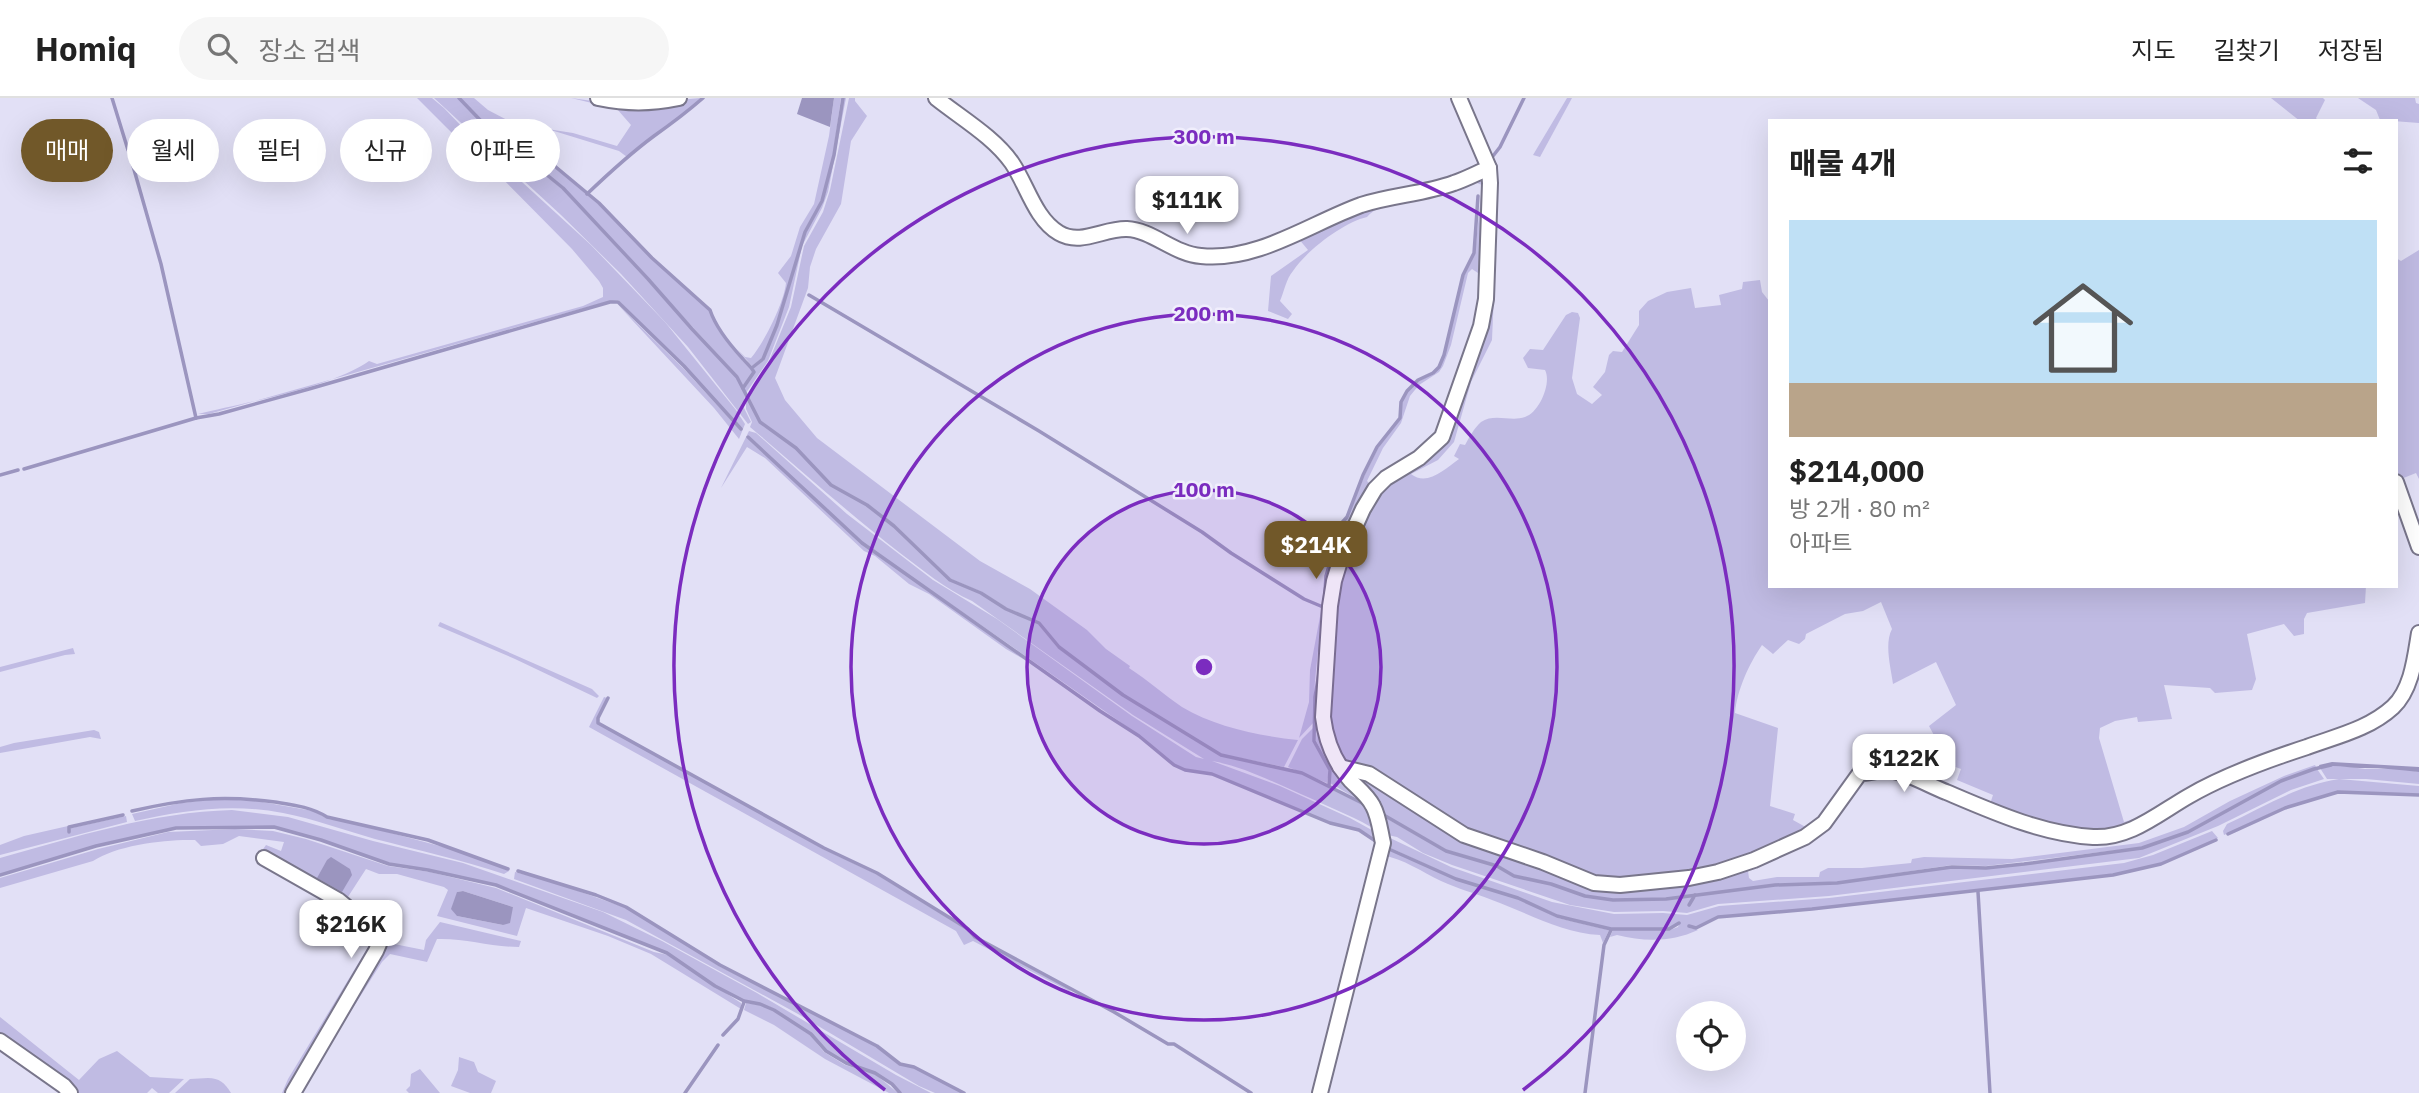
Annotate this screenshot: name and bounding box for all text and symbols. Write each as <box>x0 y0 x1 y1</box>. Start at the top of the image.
search box <box>179 17 669 80</box>
text: Homiq <box>35 27 137 70</box>
icon: search <box>203 29 241 67</box>
text: 장소 검색 <box>259 33 360 67</box>
text: 지도 <box>2131 34 2176 66</box>
text: 길찾기 <box>2214 34 2280 66</box>
text: 저장됨 <box>2318 34 2384 66</box>
chip: 매매 <box>21 119 113 182</box>
chip: 월세 <box>127 119 219 182</box>
chip: 필터 <box>233 119 326 182</box>
chip: 신규 <box>340 119 432 182</box>
chip: 아파트 <box>446 119 560 182</box>
text: 300 m <box>1173 122 1235 150</box>
icon: filters <box>2339 142 2377 180</box>
text: 매물 4개 <box>1789 143 1897 182</box>
pin: $111K <box>1138 176 1236 236</box>
text: $111K <box>1151 184 1223 214</box>
icon: home <box>2020 265 2146 391</box>
text: 200 m <box>1173 299 1235 327</box>
text: $214,000 <box>1789 451 1924 490</box>
text: 100 m <box>1173 475 1235 503</box>
text: 방 2개 · 80 m² <box>1789 493 1930 523</box>
pin: $214K <box>1267 522 1365 581</box>
text: 아파트 <box>1789 527 1852 557</box>
text: $214K <box>1280 529 1352 559</box>
centre of rings <box>1192 655 1216 679</box>
pin: $122K <box>1855 734 1953 794</box>
text: $122K <box>1868 742 1940 772</box>
pin: $216K <box>302 900 400 960</box>
text: $216K <box>315 908 387 938</box>
map controls <box>1676 1001 1746 1071</box>
button: locate <box>1676 1001 1746 1071</box>

